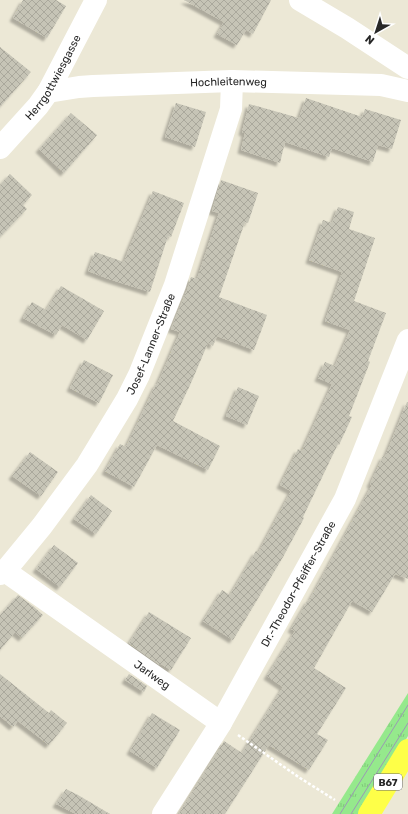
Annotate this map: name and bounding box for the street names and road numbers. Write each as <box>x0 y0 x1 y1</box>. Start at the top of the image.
street label: Herrgottwiesgasse <box>23 33 84 123</box>
street label: Hochleitenweg <box>190 75 267 90</box>
street label: Josef-Lanner-Straße <box>124 291 178 397</box>
street label: Dr.-Theodor-Pfeiffer-Straße <box>258 519 339 649</box>
street label: Jarlweg <box>131 658 173 692</box>
road number: B67 <box>374 774 402 790</box>

